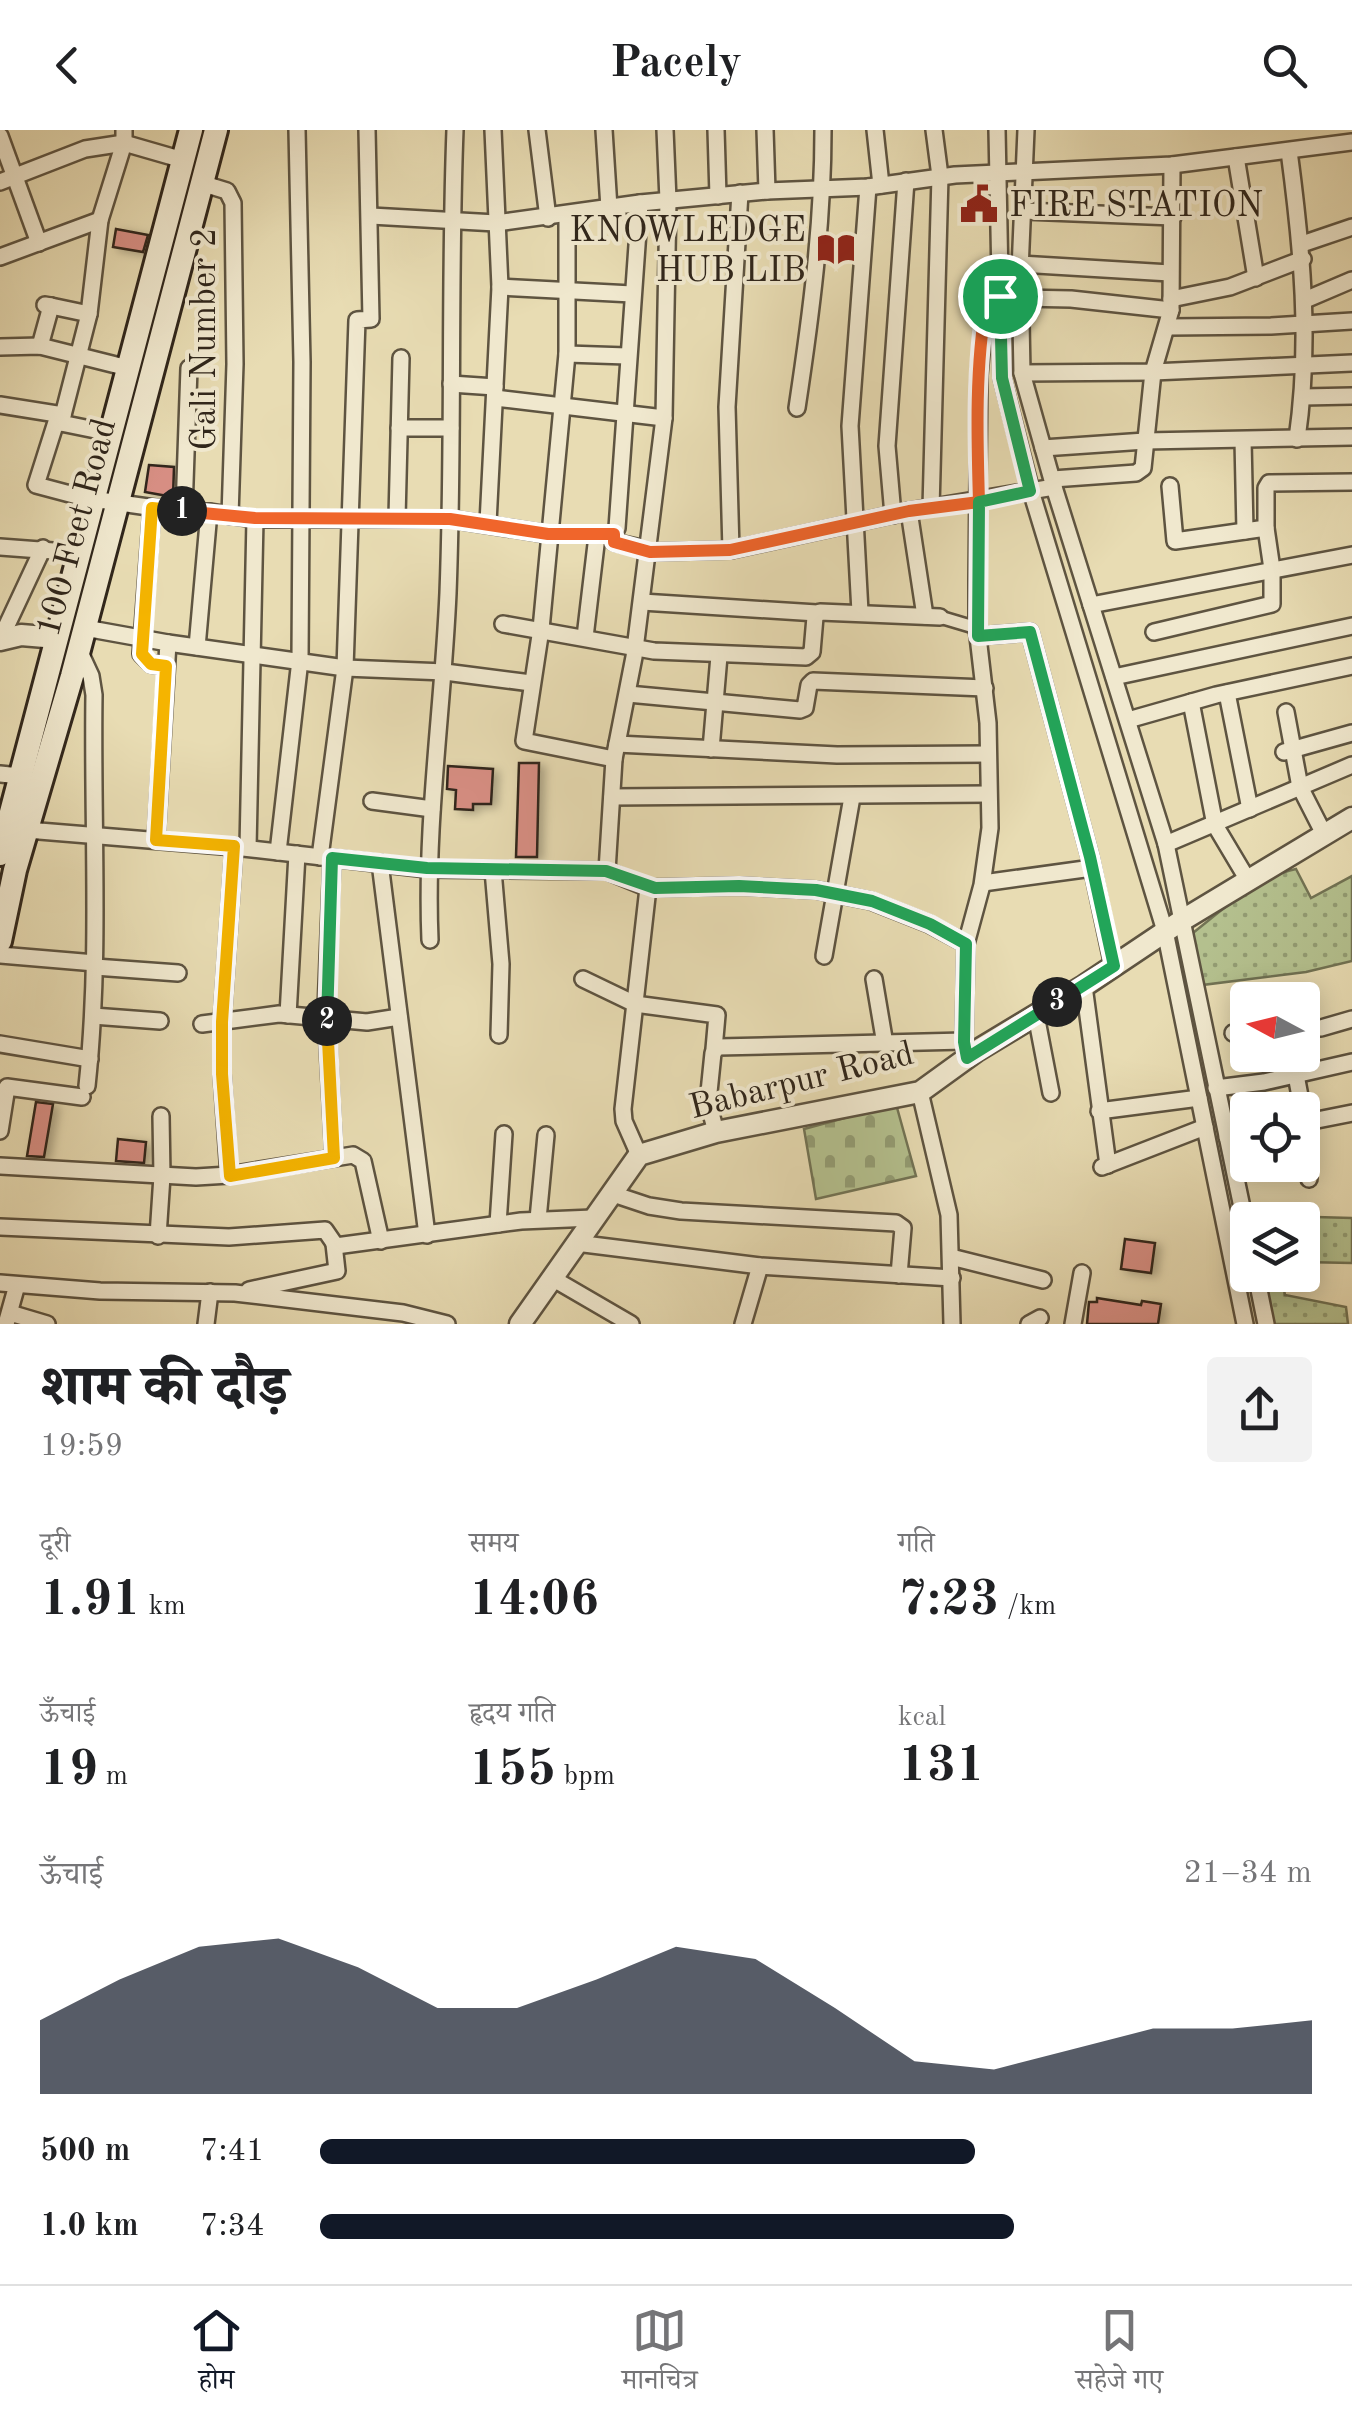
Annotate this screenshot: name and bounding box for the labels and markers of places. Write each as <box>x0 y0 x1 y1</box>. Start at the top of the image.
public building icon: FIRE STATION <box>958 183 1000 225</box>
place label: FIRE STATION <box>1009 189 1263 224</box>
place label: KNOWLEDGE HUB LIB <box>569 214 806 289</box>
library icon: KNOWLEDGE HUB LIB <box>815 228 857 270</box>
pin <box>958 254 1043 339</box>
pin: 1 <box>157 486 207 536</box>
pin: 3 <box>1032 977 1082 1027</box>
pin: 2 <box>302 996 352 1046</box>

